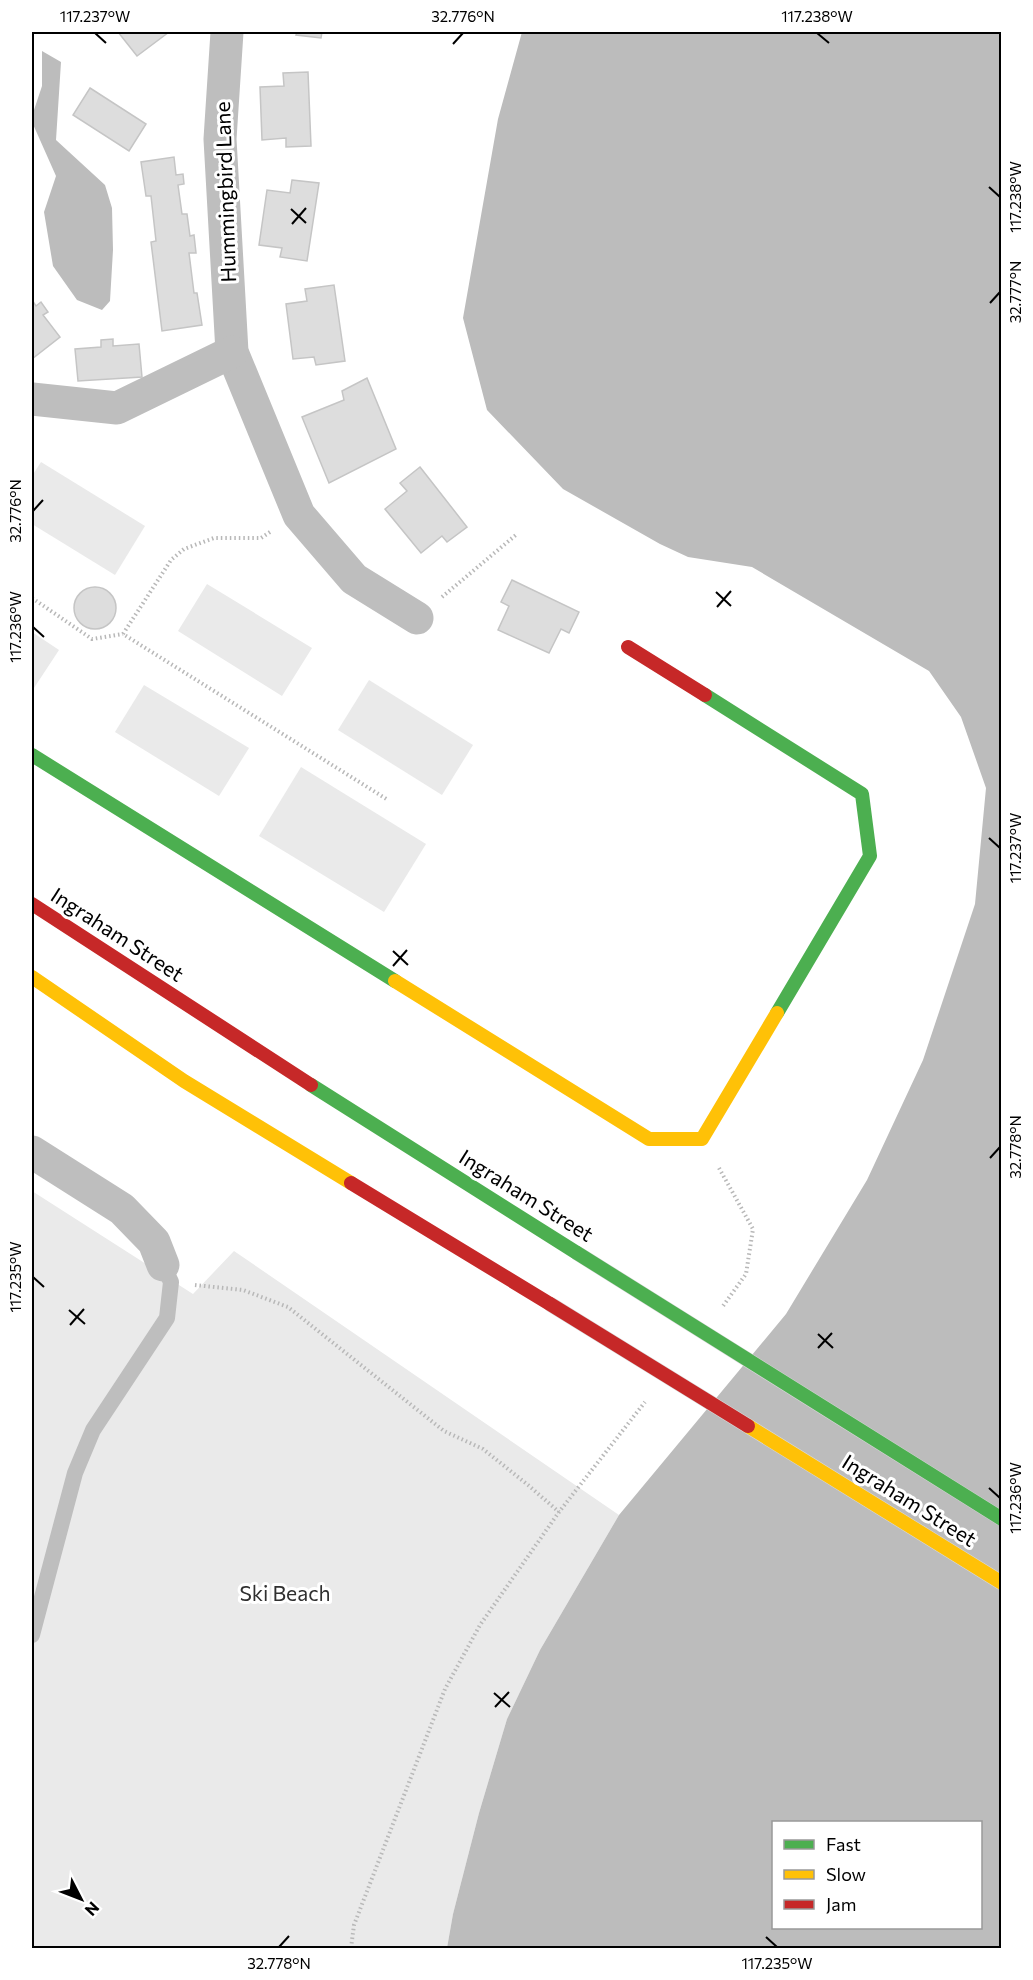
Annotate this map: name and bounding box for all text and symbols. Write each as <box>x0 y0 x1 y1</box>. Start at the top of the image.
text: 117.237°W <box>60 7 130 25</box>
text: 32.776°N <box>431 7 495 25</box>
text: 117.238°W <box>781 7 853 25</box>
street label: Hummingbird Lane <box>209 101 240 283</box>
text: 117.238°W <box>1006 161 1024 233</box>
text: 32.777°N <box>1006 261 1024 323</box>
text: 32.776°N <box>6 479 24 543</box>
text: 117.236°W <box>6 591 24 663</box>
text: 117.237°W <box>1006 813 1024 883</box>
street label: Ingraham Street <box>47 882 189 986</box>
text: 32.778°N <box>1006 1115 1024 1179</box>
street label: Ingraham Street <box>455 1144 598 1246</box>
text: 117.235°W <box>6 1241 24 1313</box>
street label: Ingraham Street <box>838 1449 981 1551</box>
text: 117.236°W <box>1006 1462 1024 1534</box>
park label: Ski Beach <box>239 1580 331 1605</box>
legend <box>772 1821 982 1929</box>
text: Fast <box>826 1833 861 1855</box>
text: Slow <box>826 1863 866 1885</box>
north arrow <box>51 1869 111 1929</box>
text: Jam <box>826 1893 856 1915</box>
text: N <box>81 1899 104 1920</box>
text: 32.778°N <box>247 1954 311 1972</box>
text: 117.235°W <box>741 1954 813 1972</box>

